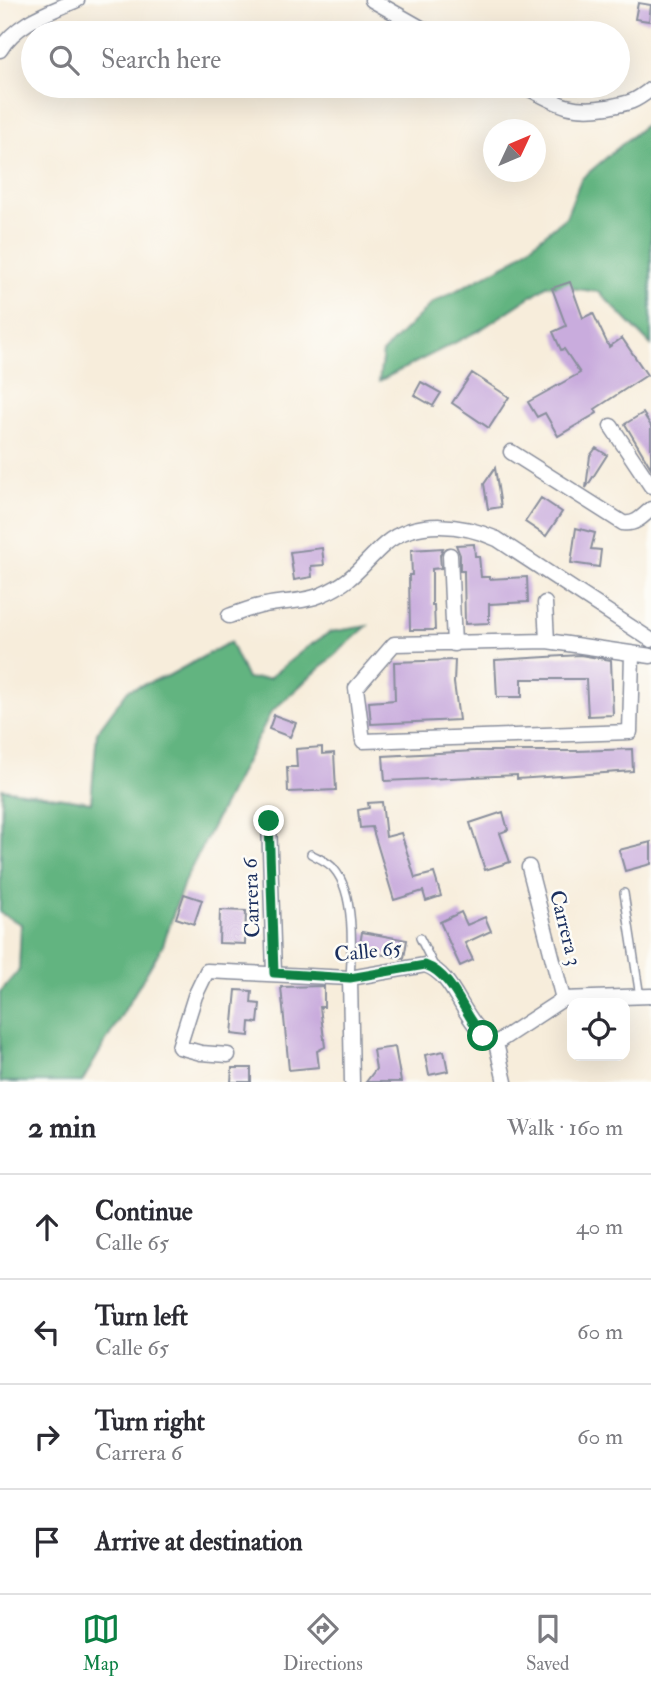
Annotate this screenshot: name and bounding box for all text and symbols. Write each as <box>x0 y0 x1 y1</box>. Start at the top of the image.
search box <box>21 21 630 98</box>
icon: search <box>45 41 83 79</box>
text: Search here <box>101 44 221 76</box>
north arrow <box>483 119 546 182</box>
route end <box>253 805 284 836</box>
street label: Carrera 6 <box>237 856 266 938</box>
street label: Carrera 3 <box>543 887 588 969</box>
street label: Calle 65 <box>333 934 404 968</box>
map controls <box>567 998 630 1061</box>
button: locate <box>567 998 630 1061</box>
route start <box>467 1020 498 1051</box>
text: 2 min <box>28 1109 96 1146</box>
text: Walk · 160 m <box>507 1113 623 1142</box>
text: Continue <box>95 1196 193 1228</box>
icon: ahead <box>28 1208 66 1246</box>
text: 40 m <box>576 1212 623 1241</box>
text: Calle 65 <box>95 1228 169 1257</box>
text: Turn left <box>95 1301 188 1333</box>
icon: left <box>28 1313 66 1351</box>
text: 60 m <box>577 1317 623 1346</box>
text: Calle 65 <box>95 1333 169 1362</box>
text: Turn right <box>95 1406 205 1438</box>
icon: right <box>28 1418 66 1456</box>
text: 60 m <box>577 1422 623 1451</box>
text: Carrera 6 <box>95 1438 182 1467</box>
icon: arrive <box>28 1523 66 1561</box>
text: Arrive at destination <box>95 1526 303 1558</box>
tab: Map <box>82 1610 120 1676</box>
tab: Directions <box>283 1610 363 1676</box>
tab: Saved <box>526 1610 569 1676</box>

